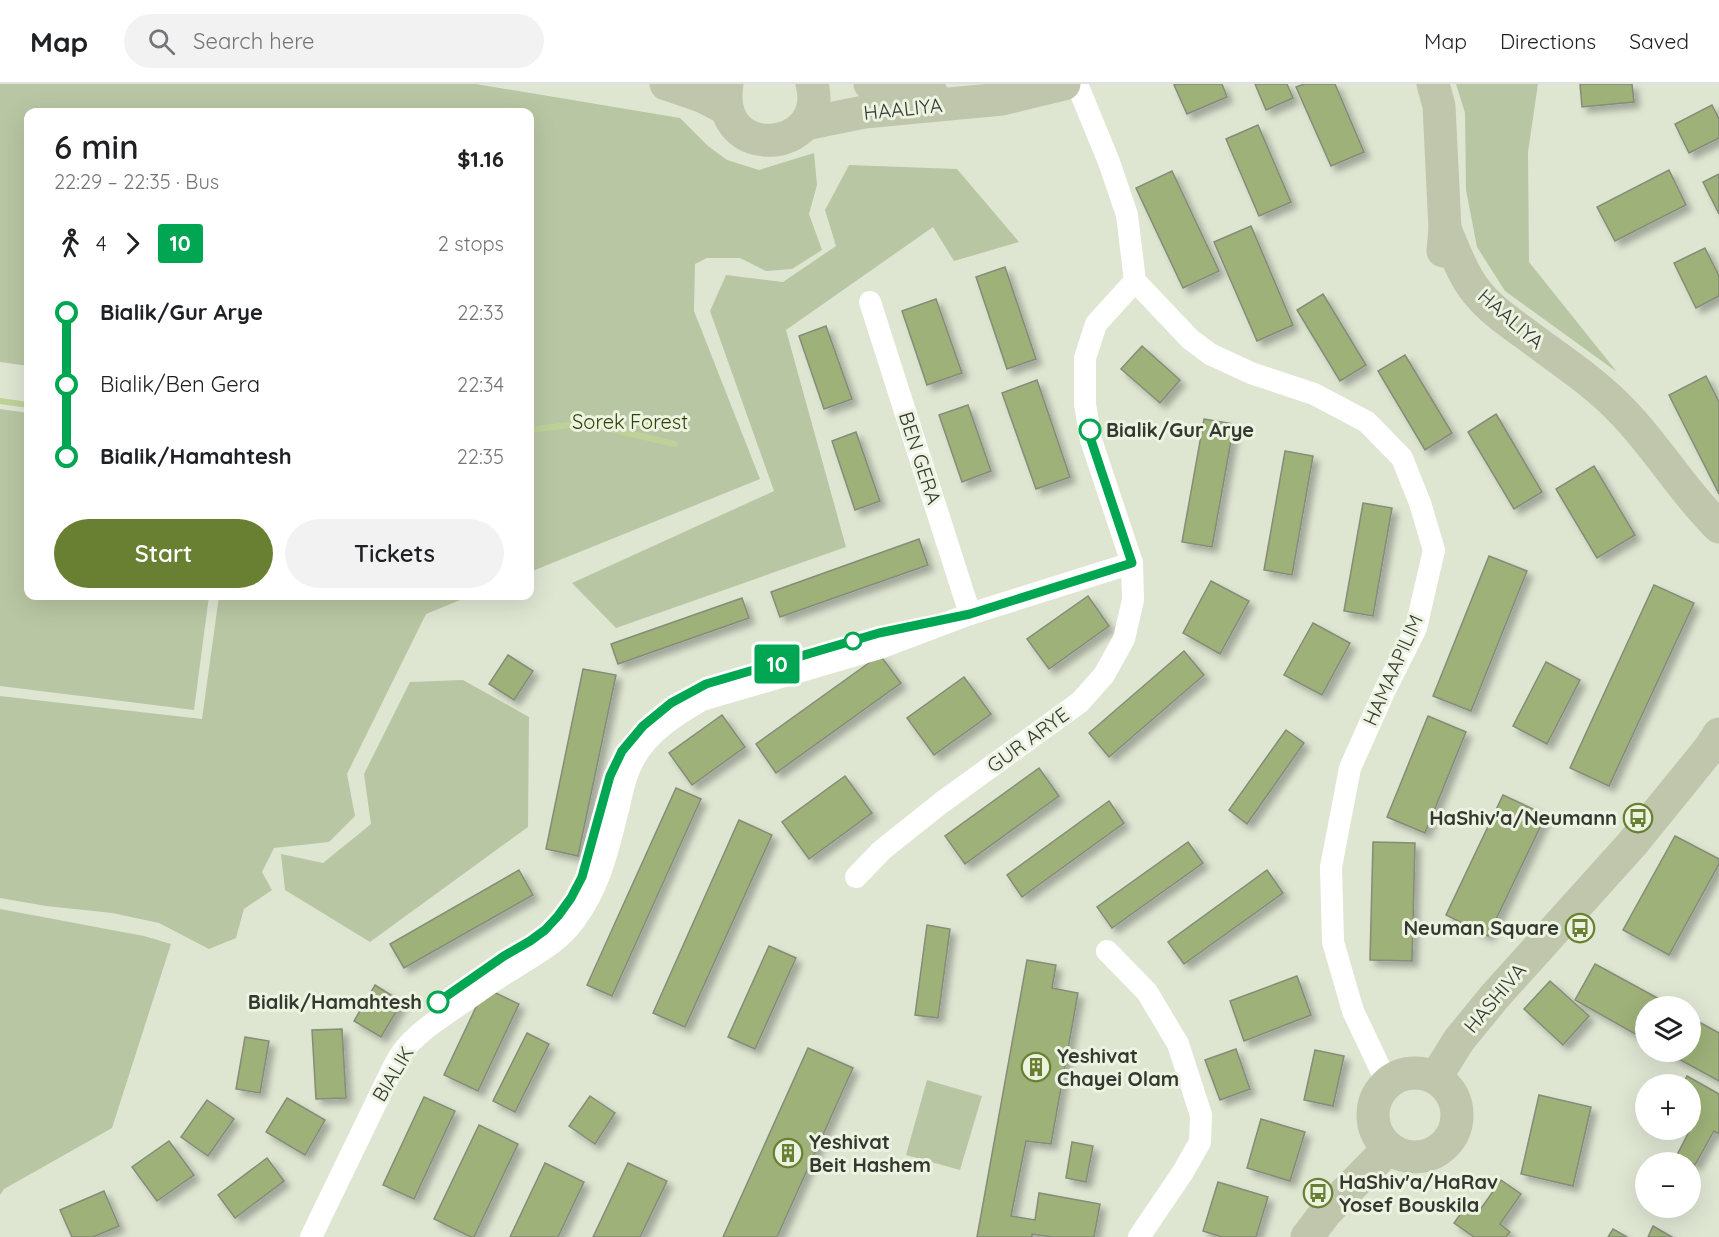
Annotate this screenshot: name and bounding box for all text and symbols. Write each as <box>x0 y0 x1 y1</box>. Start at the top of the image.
search box <box>124 14 544 68</box>
text: Map <box>30 24 88 59</box>
icon: search <box>145 25 178 58</box>
text: Search here <box>193 27 315 55</box>
text: Map <box>1424 28 1467 54</box>
text: Directions <box>1500 28 1596 54</box>
text: Saved <box>1629 28 1689 54</box>
street label: HAALIYA <box>862 92 944 125</box>
text: 6 min <box>54 126 139 167</box>
text: $1.16 <box>457 145 504 173</box>
text: 22:29 – 22:35 · Bus <box>54 169 219 194</box>
icon: walk <box>54 227 87 260</box>
icon: forward <box>116 227 149 260</box>
text: 10 <box>170 230 191 256</box>
text: 4 <box>96 231 107 256</box>
text: 2 stops <box>438 231 504 256</box>
street label: HAALIYA <box>1473 283 1549 354</box>
text: Bialik/Gur Arye <box>100 298 263 326</box>
text: 22:33 <box>457 300 504 325</box>
text: Bialik/Ben Gera <box>100 370 260 398</box>
text: 22:34 <box>457 372 504 397</box>
street label: BEN GERA <box>894 408 947 507</box>
park label: Sorek Forest <box>572 409 688 434</box>
place label: Bialik/Gur Arye <box>1106 417 1254 442</box>
marker: Bialik/Gur Arye <box>1079 419 1101 441</box>
text: Bialik/Hamahtesh <box>100 442 292 470</box>
text: 22:35 <box>457 444 504 469</box>
button: Start <box>54 519 273 588</box>
button: Tickets <box>285 519 504 588</box>
street label: HAMAAPILIM <box>1357 610 1428 729</box>
unlabelled marker <box>844 632 862 650</box>
line badge: 10 <box>750 644 804 684</box>
text: 10 <box>766 651 788 677</box>
street label: GUR ARYE <box>982 701 1074 778</box>
bus stop icon: HaShiv'a/Neumann <box>1622 802 1654 834</box>
place label: HaShiv'a/Neumann <box>1429 805 1617 830</box>
bus stop icon: Neuman Square <box>1564 912 1596 944</box>
place label: Neuman Square <box>1403 915 1559 940</box>
street label: HASHIVA <box>1458 958 1531 1038</box>
place label: Bialik/Hamahtesh <box>248 989 422 1014</box>
marker: Bialik/Hamahtesh <box>427 991 449 1013</box>
map controls <box>1635 996 1701 1218</box>
button: layers <box>1635 996 1701 1062</box>
street label: BIALIK <box>366 1042 419 1106</box>
place label: Yeshivat Chayei Olam <box>1057 1043 1179 1091</box>
building icon: Yeshivat Chayei Olam <box>1020 1051 1052 1083</box>
button: + <box>1635 1074 1701 1140</box>
place label: Yeshivat Beit Hashem <box>809 1129 931 1177</box>
building icon: Yeshivat Beit Hashem <box>772 1137 804 1169</box>
button: − <box>1635 1152 1701 1218</box>
place label: HaShiv'a/HaRav Yosef Bouskila <box>1339 1169 1498 1217</box>
bus stop icon: HaShiv'a/HaRav Yosef Bouskila <box>1302 1177 1334 1209</box>

